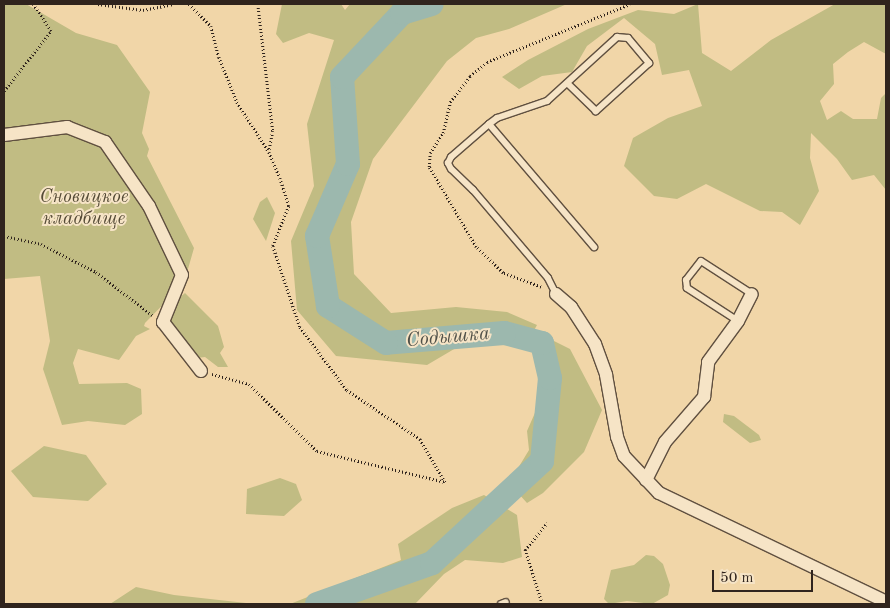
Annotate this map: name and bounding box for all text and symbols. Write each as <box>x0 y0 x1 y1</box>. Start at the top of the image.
park label: Сновицкое кладбище <box>39 187 129 231</box>
water label: Содышка <box>405 322 491 354</box>
scale bar <box>715 560 816 592</box>
text: 50 m <box>720 571 754 586</box>

